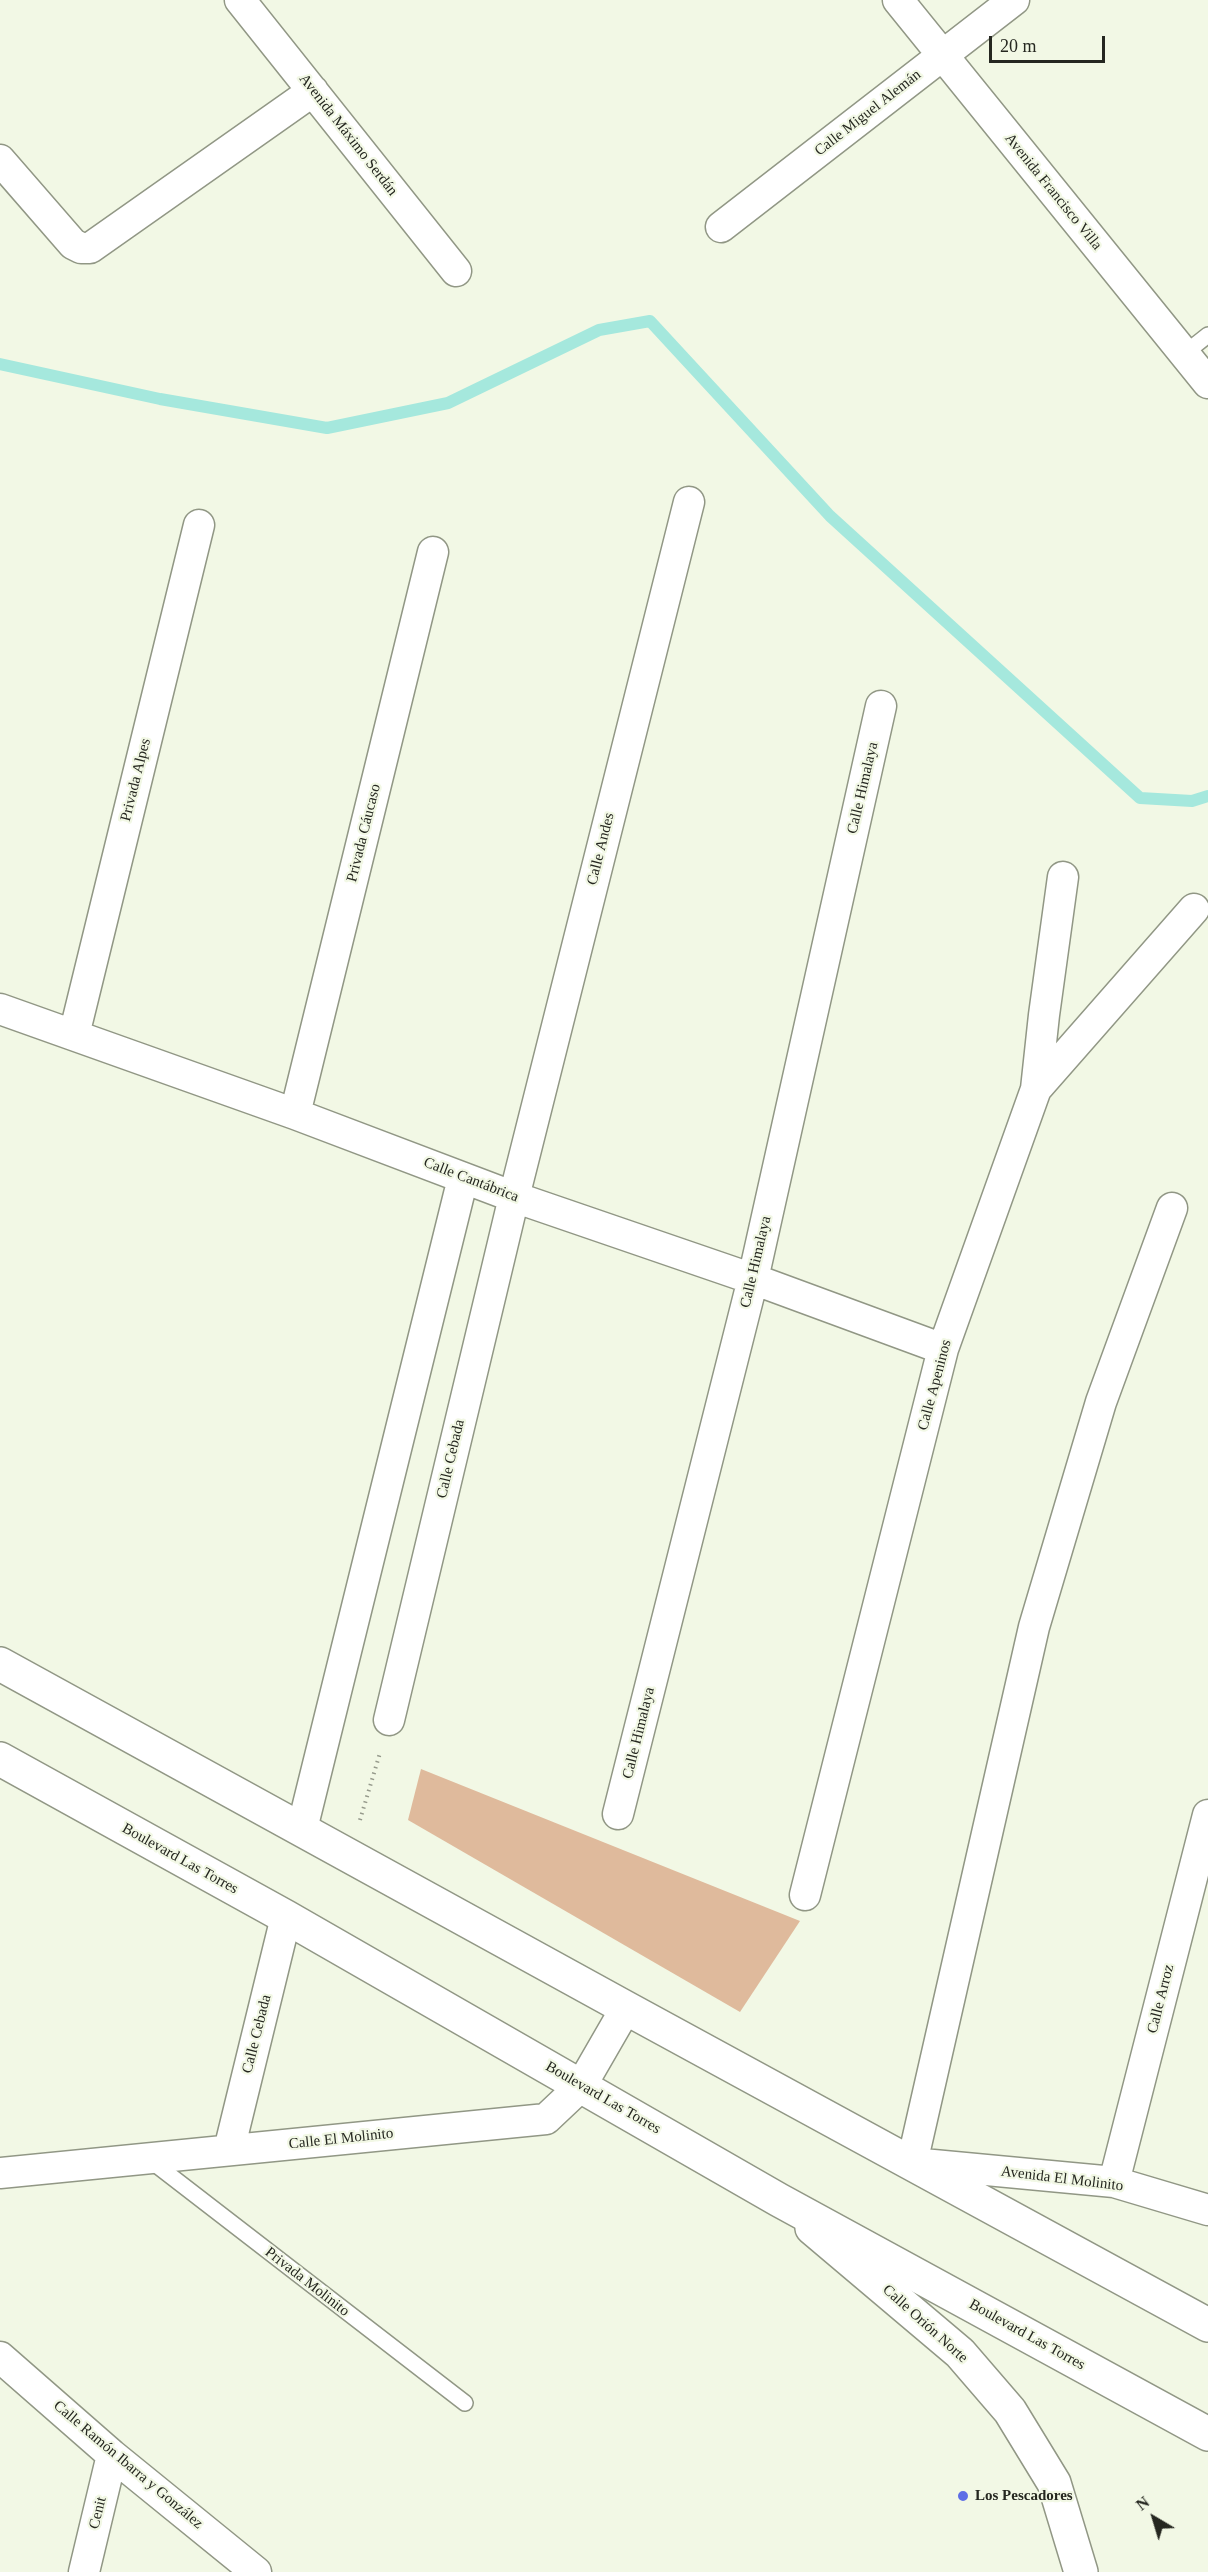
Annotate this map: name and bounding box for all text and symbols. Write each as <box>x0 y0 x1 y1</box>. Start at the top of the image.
scale bar <box>992 24 1108 62</box>
text: 20 m <box>1000 36 1037 56</box>
street label: Calle Miguel Alemán <box>811 66 925 160</box>
street label: Avenida Máximo Serdán <box>295 70 401 200</box>
street label: Avenida Francisco Villa <box>1001 130 1105 254</box>
street label: Privada Alpes <box>117 737 155 823</box>
street label: Calle Himalaya <box>844 740 882 836</box>
street label: Privada Cáucaso <box>343 782 385 884</box>
street label: Calle Andes <box>583 811 619 887</box>
street label: Calle Cantábrica <box>421 1154 521 1206</box>
street label: Calle Himalaya <box>737 1214 775 1310</box>
street label: Calle Apeninos <box>914 1338 956 1432</box>
street label: Calle Cebada <box>433 1418 469 1500</box>
street label: Calle Himalaya <box>619 1685 659 1781</box>
street label: Boulevard Las Torres <box>119 1820 241 1898</box>
street label: Calle Arroz <box>1144 1963 1178 2035</box>
street label: Calle Cebada <box>239 1993 275 2075</box>
street label: Boulevard Las Torres <box>542 2058 664 2138</box>
street label: Calle El Molinito <box>288 2125 394 2153</box>
street label: Avenida El Molinito <box>1000 2163 1124 2195</box>
street label: Privada Molinito <box>261 2243 353 2321</box>
street label: Calle Orión Norte <box>879 2281 971 2367</box>
street label: Boulevard Las Torres <box>966 2296 1088 2374</box>
street label: Calle Ramón Ibarra y González <box>49 2397 207 2533</box>
place label: Los Pescadores <box>975 2487 1073 2505</box>
north arrow <box>1124 2488 1184 2548</box>
marker: Los Pescadores <box>956 2489 970 2503</box>
text: N <box>1133 2493 1152 2514</box>
street label: Cenit <box>85 2495 111 2531</box>

